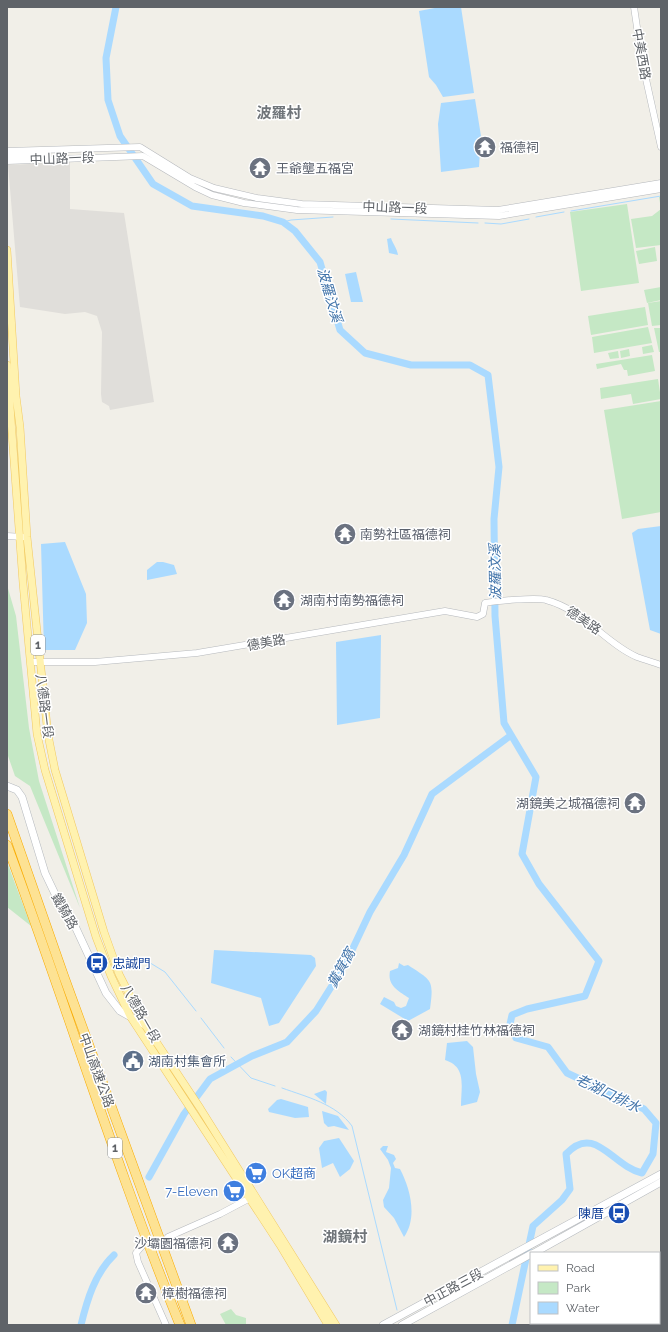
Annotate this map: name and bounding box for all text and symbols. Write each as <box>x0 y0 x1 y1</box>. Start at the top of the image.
street label: 中美西路 <box>630 27 653 81</box>
district label: 波羅村 <box>256 104 302 122</box>
temple icon: 福德祠 <box>472 134 498 160</box>
place label: 福德祠 <box>500 140 539 155</box>
street label: 中山路一段 <box>29 150 95 167</box>
temple icon: 王爺壟五福宮 <box>247 155 273 181</box>
place label: 王爺壟五福宮 <box>276 161 354 176</box>
street label: 中山路一段 <box>362 199 428 216</box>
water label: 波羅汶溪 <box>315 266 346 326</box>
temple icon: 南勢社區福德祠 <box>332 521 358 547</box>
place label: 南勢社區福德祠 <box>360 527 451 542</box>
water label: 波羅汶溪 <box>486 542 503 600</box>
temple icon: 湖南村南勢福德祠 <box>271 587 297 613</box>
place label: 湖南村南勢福德祠 <box>300 593 404 608</box>
street label: 德美路 <box>563 603 604 638</box>
street label: 德美路 <box>246 632 287 653</box>
road number: 1 <box>31 635 45 655</box>
street label: 八德路一段 <box>33 673 56 739</box>
temple icon: 湖鏡美之城福德祠 <box>622 790 648 816</box>
place label: 湖鏡美之城福德祠 <box>516 796 620 811</box>
street label: 鐵騎路 <box>48 891 81 932</box>
water label: 糞箕窩 <box>324 944 359 990</box>
bus stop icon: 忠誠門 <box>84 950 110 976</box>
place label: 忠誠門 <box>112 956 151 971</box>
street label: 八德路一段 <box>118 981 163 1045</box>
temple icon: 湖鏡村桂竹林福德祠 <box>389 1017 415 1043</box>
place label: 湖鏡村桂竹林福德祠 <box>418 1023 535 1038</box>
street label: 中山高速公路 <box>76 1031 117 1109</box>
public building icon: 湖南村集會所 <box>120 1048 146 1074</box>
place label: 湖南村集會所 <box>148 1054 226 1069</box>
water label: 老湖口排水 <box>573 1070 644 1116</box>
road number: 1 <box>108 1138 122 1158</box>
supermarket icon: OK超商 <box>243 1160 269 1186</box>
place label: OK超商 <box>272 1166 316 1181</box>
supermarket icon: 7-Eleven <box>221 1178 247 1204</box>
place label: 7-Eleven <box>165 1184 218 1199</box>
bus stop icon: 陳厝 <box>606 1200 632 1226</box>
place label: 陳厝 <box>578 1206 604 1221</box>
district label: 湖鏡村 <box>322 1228 368 1246</box>
temple icon: 沙壩園福德祠 <box>215 1230 241 1256</box>
place label: 沙壩園福德祠 <box>134 1236 212 1251</box>
legend <box>530 1252 660 1324</box>
text: Road <box>566 1261 595 1275</box>
street label: 中正路三段 <box>421 1266 485 1309</box>
temple icon: 樟樹福德祠 <box>133 1280 159 1306</box>
text: Park <box>566 1281 591 1295</box>
place label: 樟樹福德祠 <box>162 1286 227 1301</box>
text: Water <box>566 1301 600 1315</box>

